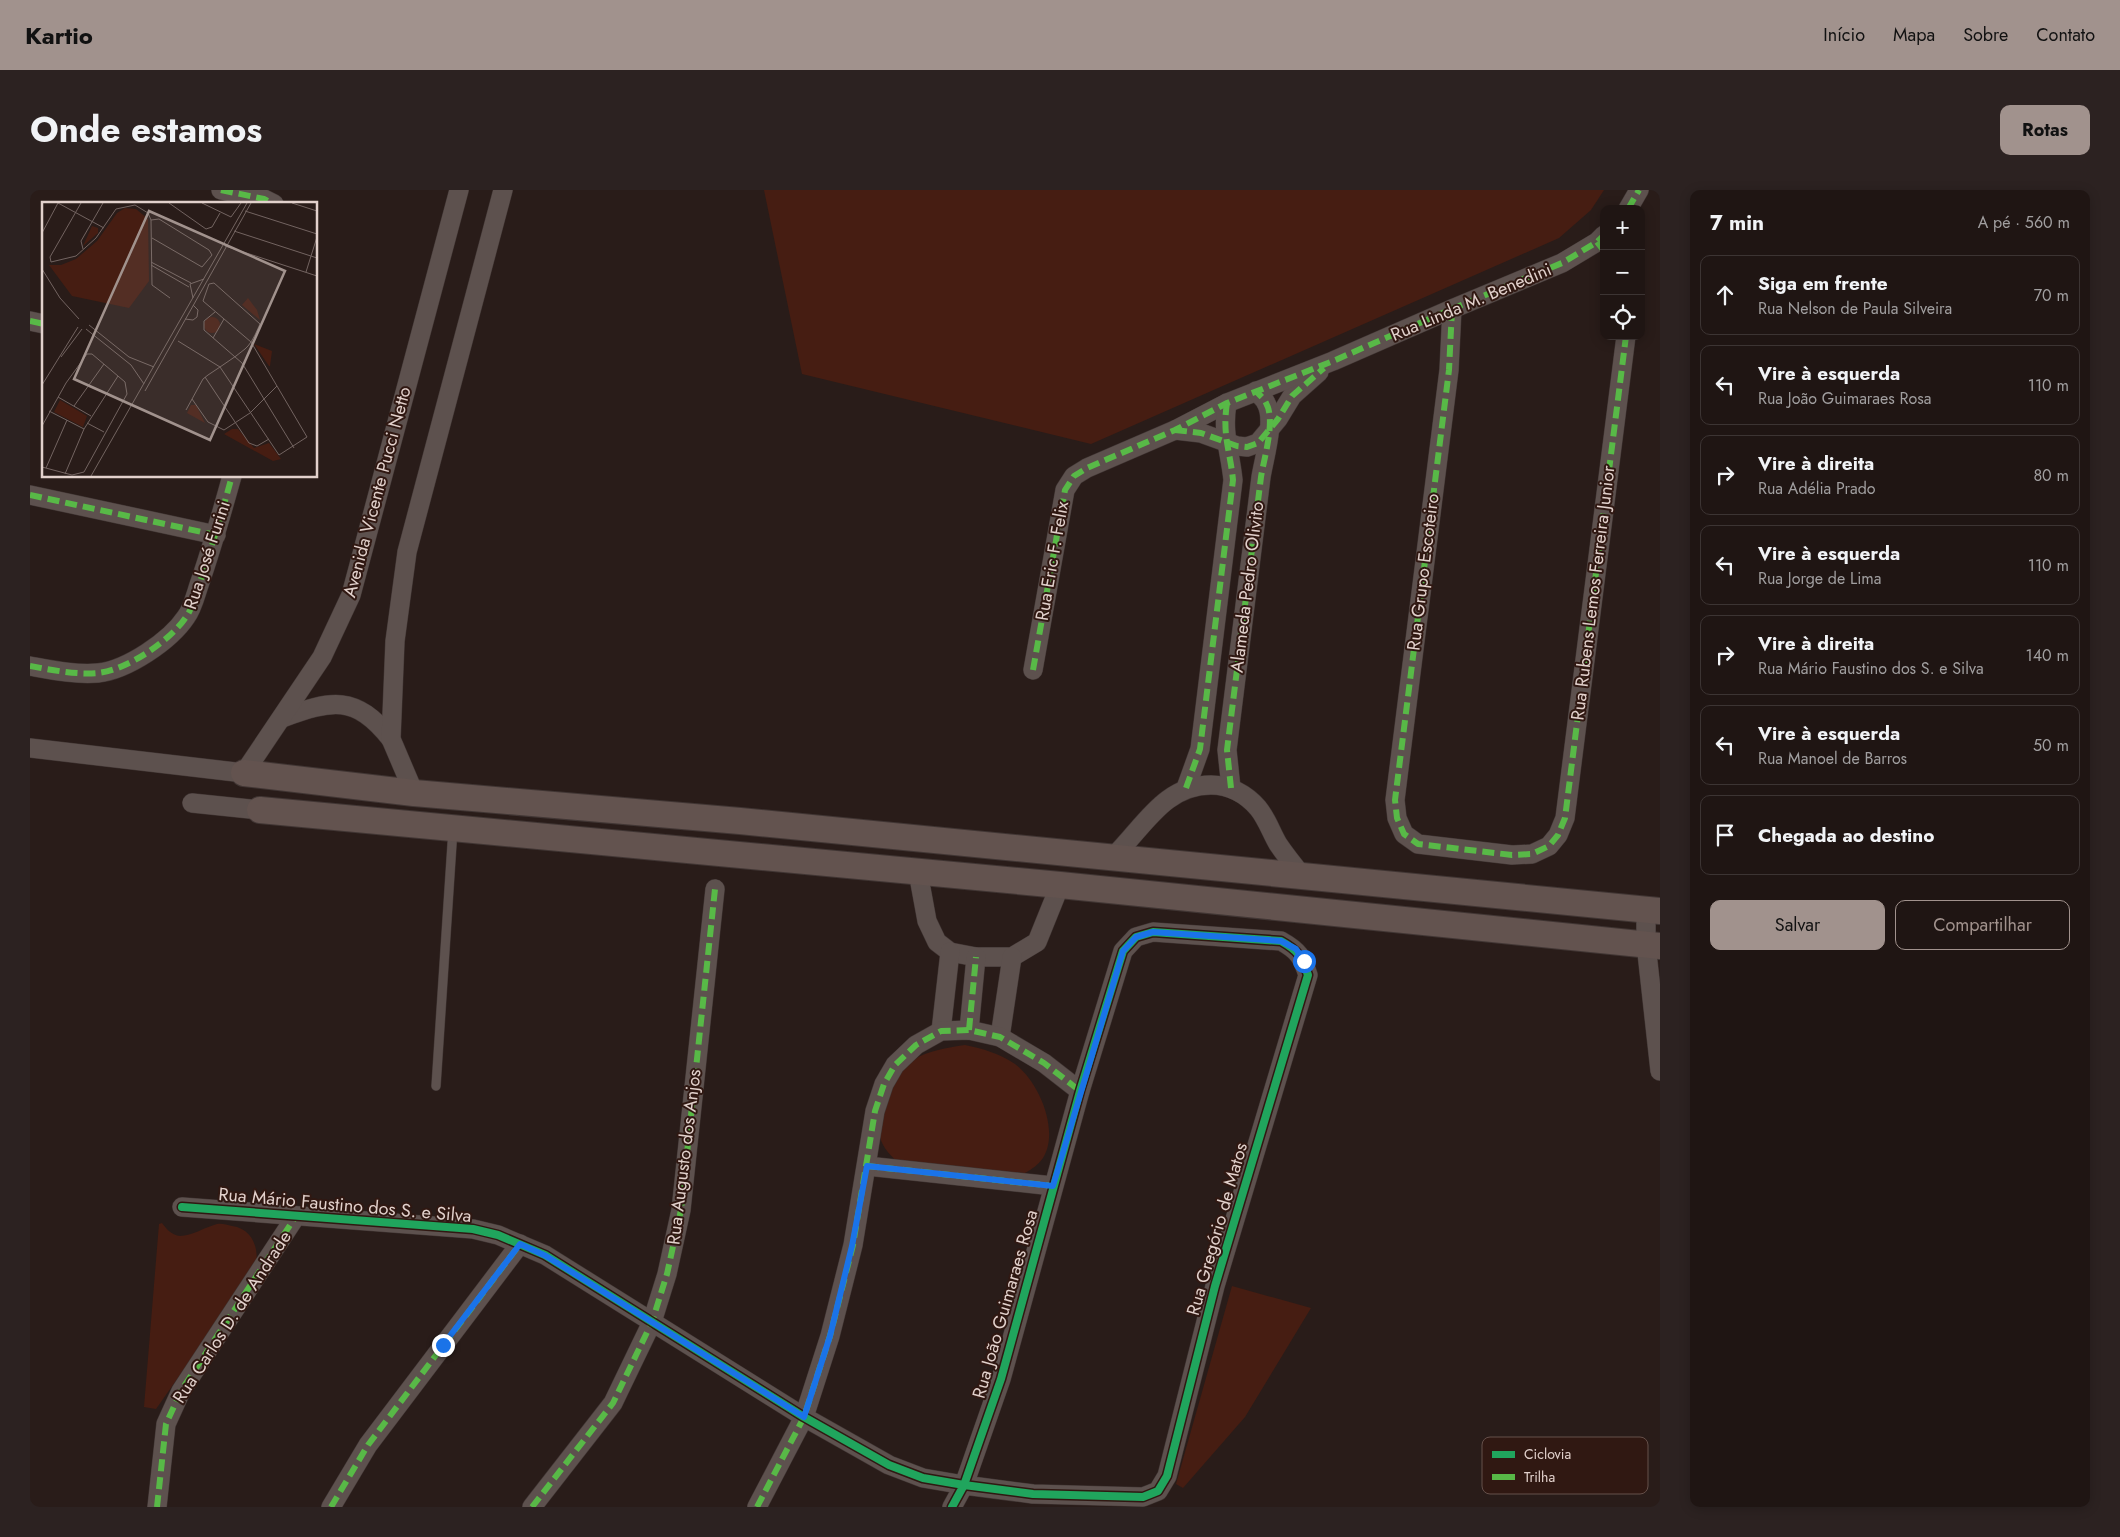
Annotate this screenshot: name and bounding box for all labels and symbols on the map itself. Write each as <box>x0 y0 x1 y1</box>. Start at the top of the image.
inset map <box>42 202 318 478</box>
street label: Rua Linda M. Benedini <box>1386 256 1556 348</box>
street label: Avenida Vicente Pucci Netto <box>336 384 418 600</box>
street label: Rua Rubens Lemos Ferreira Junior <box>1564 463 1622 722</box>
street label: Rua Grupo Escoteiro <box>1400 492 1446 652</box>
street label: Rua José Furini <box>177 497 237 613</box>
street label: Rua Eric F. Felix <box>1029 499 1075 623</box>
street label: Alameda Pedro Olivito <box>1224 500 1270 674</box>
route start <box>1293 950 1316 973</box>
street label: Rua Augusto dos Anjos <box>660 1068 708 1246</box>
street label: Rua Gregório de Matos <box>1180 1140 1254 1318</box>
street label: Rua Mário Faustino dos S. e Silva <box>217 1181 473 1229</box>
street label: Rua João Guimaraes Rosa <box>966 1207 1044 1401</box>
street label: Rua Carlos D. de Andrade <box>166 1226 298 1408</box>
route end <box>432 1334 455 1357</box>
legend <box>1482 1437 1648 1494</box>
text: Ciclovia <box>1524 1444 1571 1464</box>
text: Trilha <box>1524 1467 1555 1487</box>

